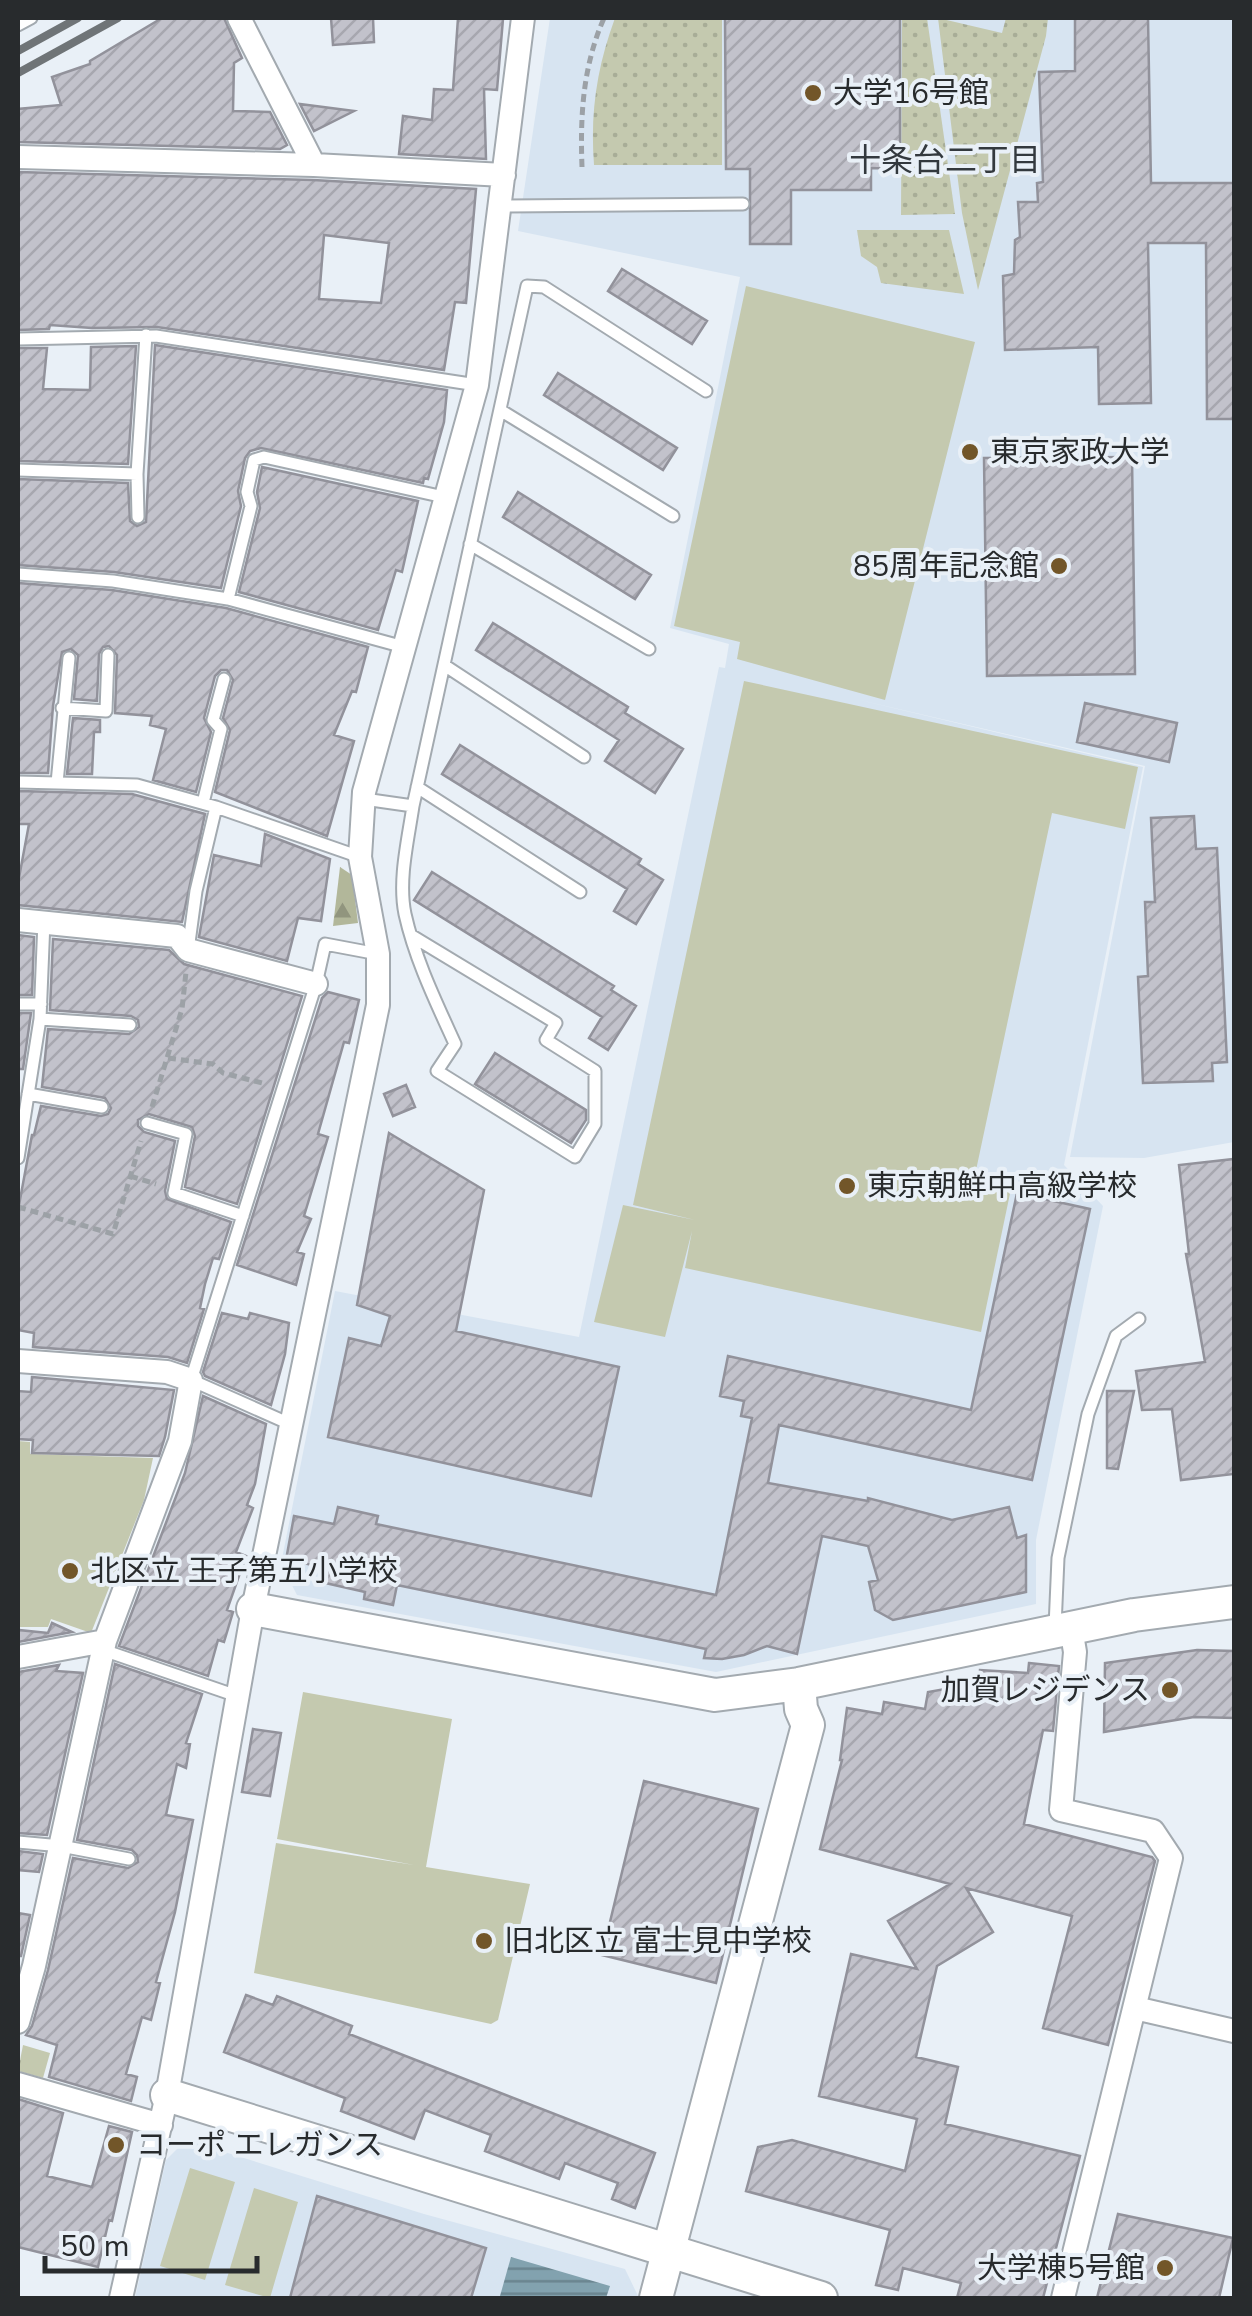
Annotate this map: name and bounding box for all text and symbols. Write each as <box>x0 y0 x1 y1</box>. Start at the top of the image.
place label: 大学16号館 <box>833 73 989 114</box>
marker: 大学16号館 <box>802 82 824 104</box>
district label: 十条台二丁目 <box>849 139 1041 182</box>
place label: 東京家政大学 <box>990 432 1170 473</box>
marker: 東京家政大学 <box>959 441 981 463</box>
place label: 85周年記念館 <box>853 546 1039 587</box>
marker: 85周年記念館 <box>1048 555 1070 577</box>
place label: 東京朝鮮中高級学校 <box>867 1166 1137 1207</box>
marker: 東京朝鮮中高級学校 <box>836 1175 858 1197</box>
place label: 北区立 王子第五小学校 <box>90 1551 398 1592</box>
marker: 北区立 王子第五小学校 <box>59 1560 81 1582</box>
place label: 加賀レジデンス <box>941 1670 1150 1711</box>
marker: 加賀レジデンス <box>1159 1679 1181 1701</box>
place label: 旧北区立 富士見中学校 <box>504 1921 812 1962</box>
marker: 旧北区立 富士見中学校 <box>473 1930 495 1952</box>
place label: コーポ エレガンス <box>136 2125 383 2166</box>
marker: コーポ エレガンス <box>105 2134 127 2156</box>
scale bar <box>45 2211 258 2273</box>
text: 50 m <box>60 2226 129 2267</box>
place label: 大学棟5号館 <box>977 2248 1145 2289</box>
marker: 大学棟5号館 <box>1154 2257 1176 2279</box>

